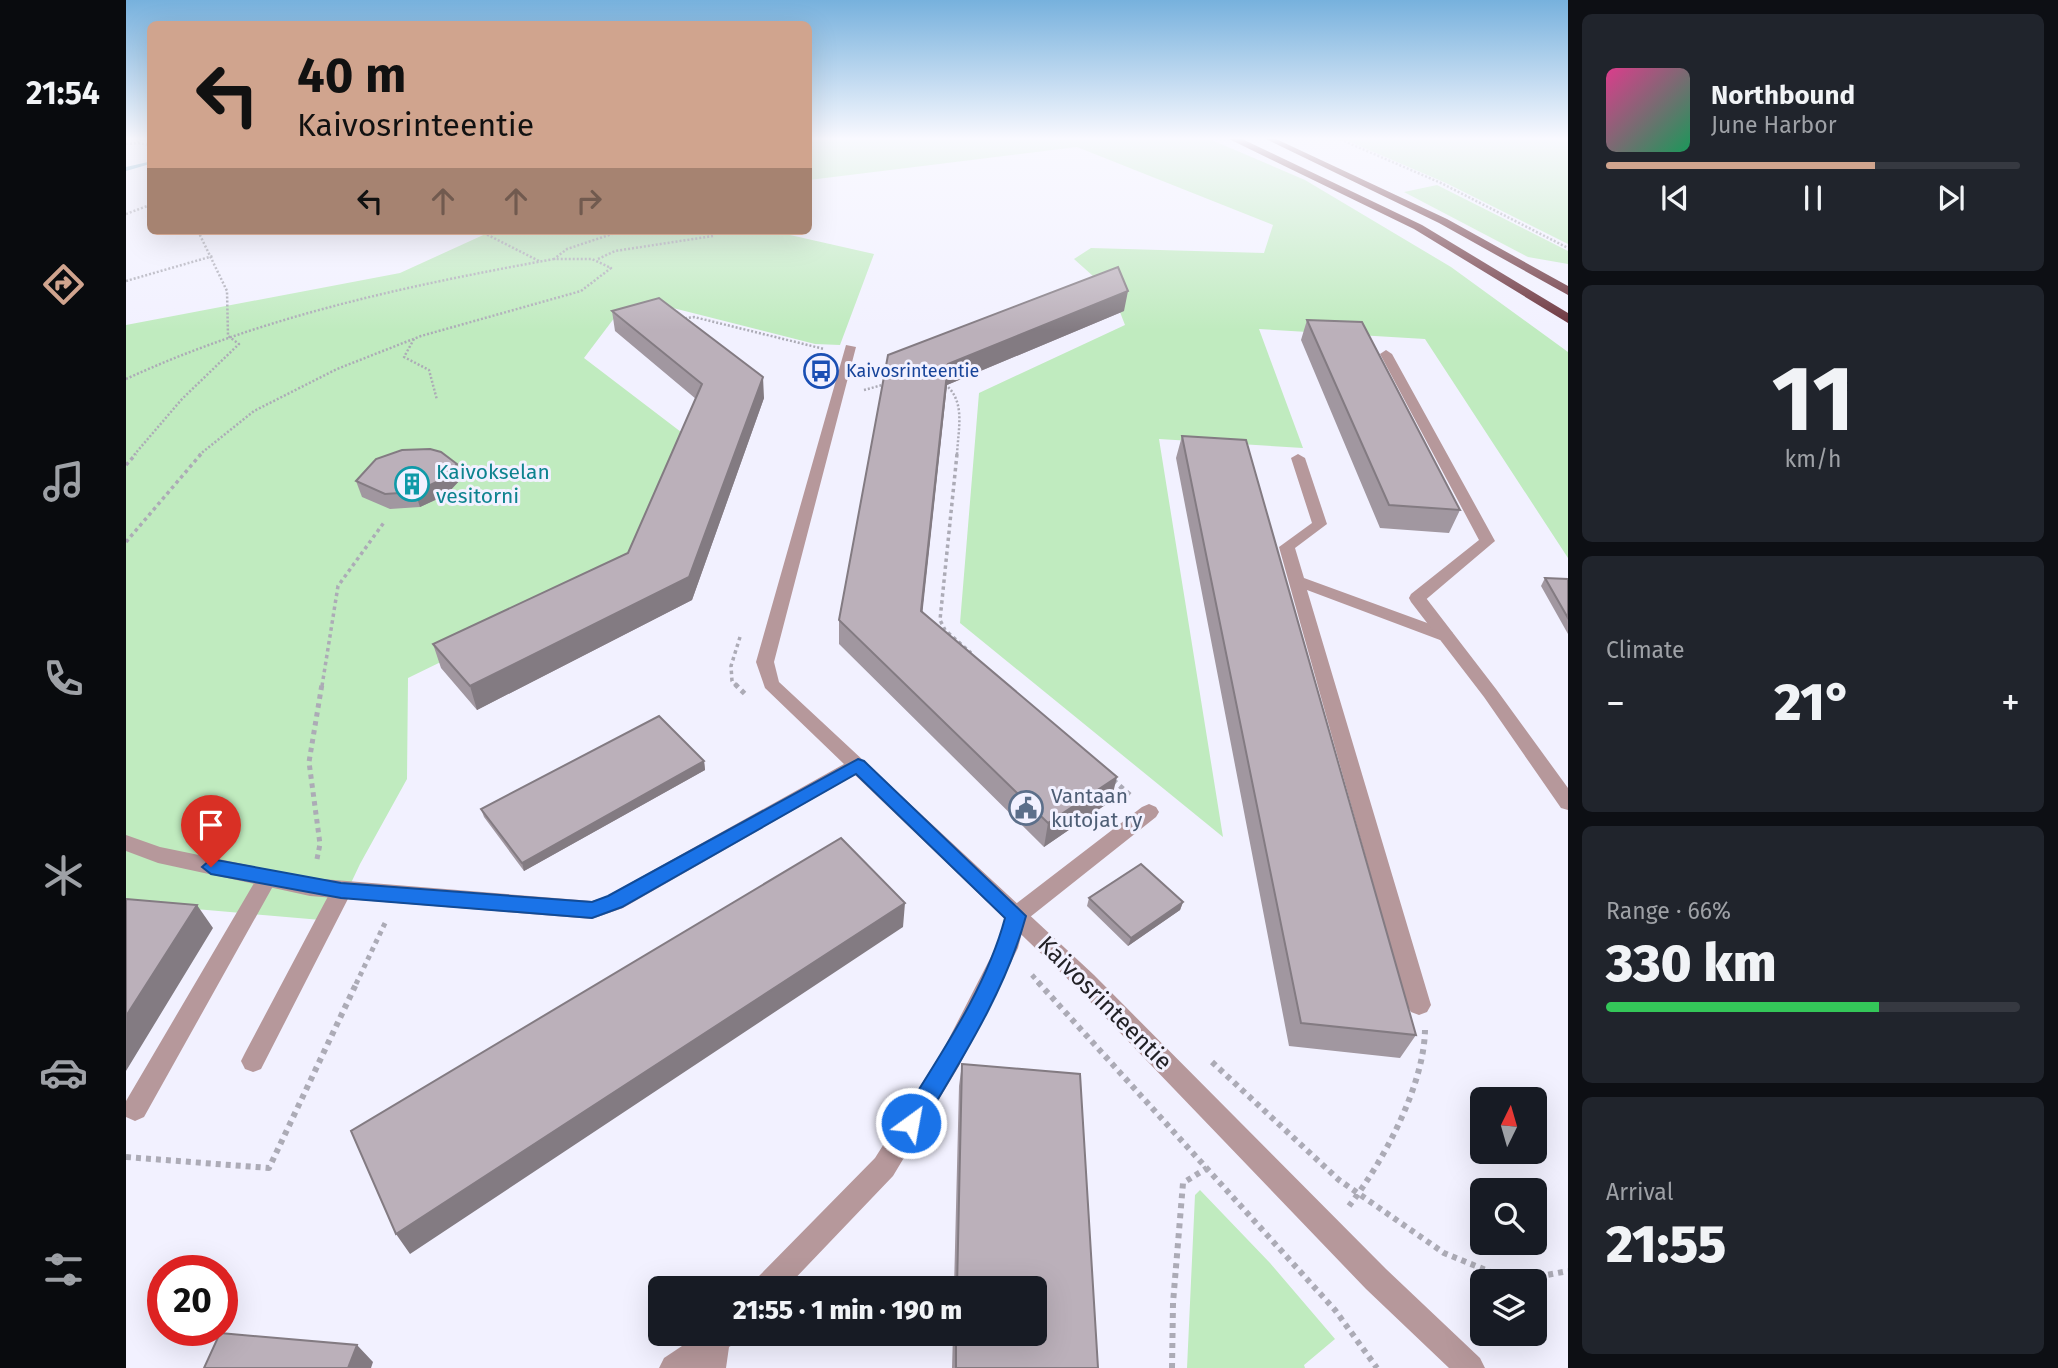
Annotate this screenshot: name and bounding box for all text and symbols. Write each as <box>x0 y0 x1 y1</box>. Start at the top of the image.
text: 40 m <box>297 46 406 105</box>
icon: left <box>182 49 273 140</box>
text: 21:54 <box>26 74 100 112</box>
text: Northbound <box>1711 80 1855 111</box>
text: Kaivosrinteentie <box>297 106 534 144</box>
text: June Harbor <box>1711 111 1837 139</box>
icon: previous <box>1656 179 1694 217</box>
icon: pause <box>1794 179 1832 217</box>
icon: next <box>1932 179 1970 217</box>
icon: left <box>351 182 389 220</box>
icon: ahead <box>424 182 462 220</box>
icon: ahead <box>497 182 535 220</box>
icon: right <box>570 182 608 220</box>
icon: directions <box>39 260 88 309</box>
text: 11 <box>1772 345 1854 454</box>
bus stop icon: Kaivosrinteentie <box>802 352 840 390</box>
place label: Kaivosrinteentie <box>846 360 979 382</box>
text: km/h <box>1785 445 1841 473</box>
icon: music <box>39 457 88 506</box>
place label: Kaivokselan vesitorni <box>436 459 550 509</box>
building icon: Kaivokselan vesitorni <box>393 465 431 503</box>
text: Climate <box>1606 636 1685 664</box>
icon: phone <box>39 654 88 703</box>
text: 21° <box>1774 671 1852 734</box>
text: − <box>1606 680 1625 726</box>
text: + <box>2001 680 2020 726</box>
place label: Vantaan kutojat ry <box>1051 783 1143 833</box>
public building icon: Vantaan kutojat ry <box>1007 789 1045 827</box>
pin <box>181 795 241 867</box>
icon: arrive <box>192 806 230 844</box>
icon: climate <box>39 851 88 900</box>
text: Range · 66% <box>1606 897 1731 925</box>
street label: Kaivosrinteentie <box>1032 930 1178 1076</box>
text: 330 km <box>1606 932 1777 995</box>
icon: car <box>39 1048 88 1097</box>
position arrow <box>874 1086 948 1160</box>
north arrow <box>1470 1087 1547 1164</box>
map controls <box>1470 1087 1547 1346</box>
button: search <box>1470 1178 1547 1255</box>
text: Arrival <box>1606 1178 1673 1206</box>
text: 21:55 <box>1606 1213 1726 1276</box>
icon: filters <box>39 1245 88 1294</box>
speed limit sign: 20 <box>147 1255 238 1346</box>
button: layers <box>1470 1269 1547 1346</box>
text: 21:55 · 1 min · 190 m <box>733 1295 962 1326</box>

